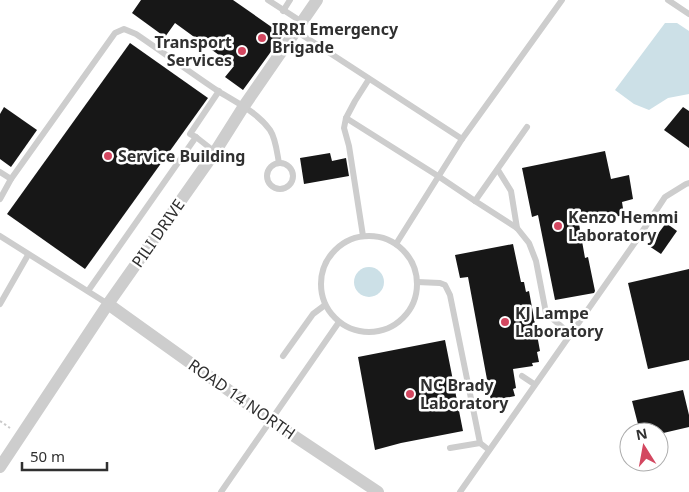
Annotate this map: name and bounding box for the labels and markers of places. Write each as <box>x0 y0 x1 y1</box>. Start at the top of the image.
place label: IRRI Emergency Brigade <box>272 18 399 58</box>
place label: Transport Services <box>155 31 232 71</box>
marker: IRRI Emergency Brigade <box>256 32 268 44</box>
marker: Transport Services <box>236 45 248 57</box>
place label: Service Building <box>118 145 245 167</box>
marker: Service Building <box>102 150 114 162</box>
place label: Kenzo Hemmi Laboratory <box>568 206 678 246</box>
marker: Kenzo Hemmi Laboratory <box>552 220 564 232</box>
place label: KJ Lampe Laboratory <box>515 302 604 342</box>
marker: KJ Lampe Laboratory <box>499 316 511 328</box>
place label: NC Brady Laboratory <box>420 374 509 414</box>
marker: NC Brady Laboratory <box>404 388 416 400</box>

